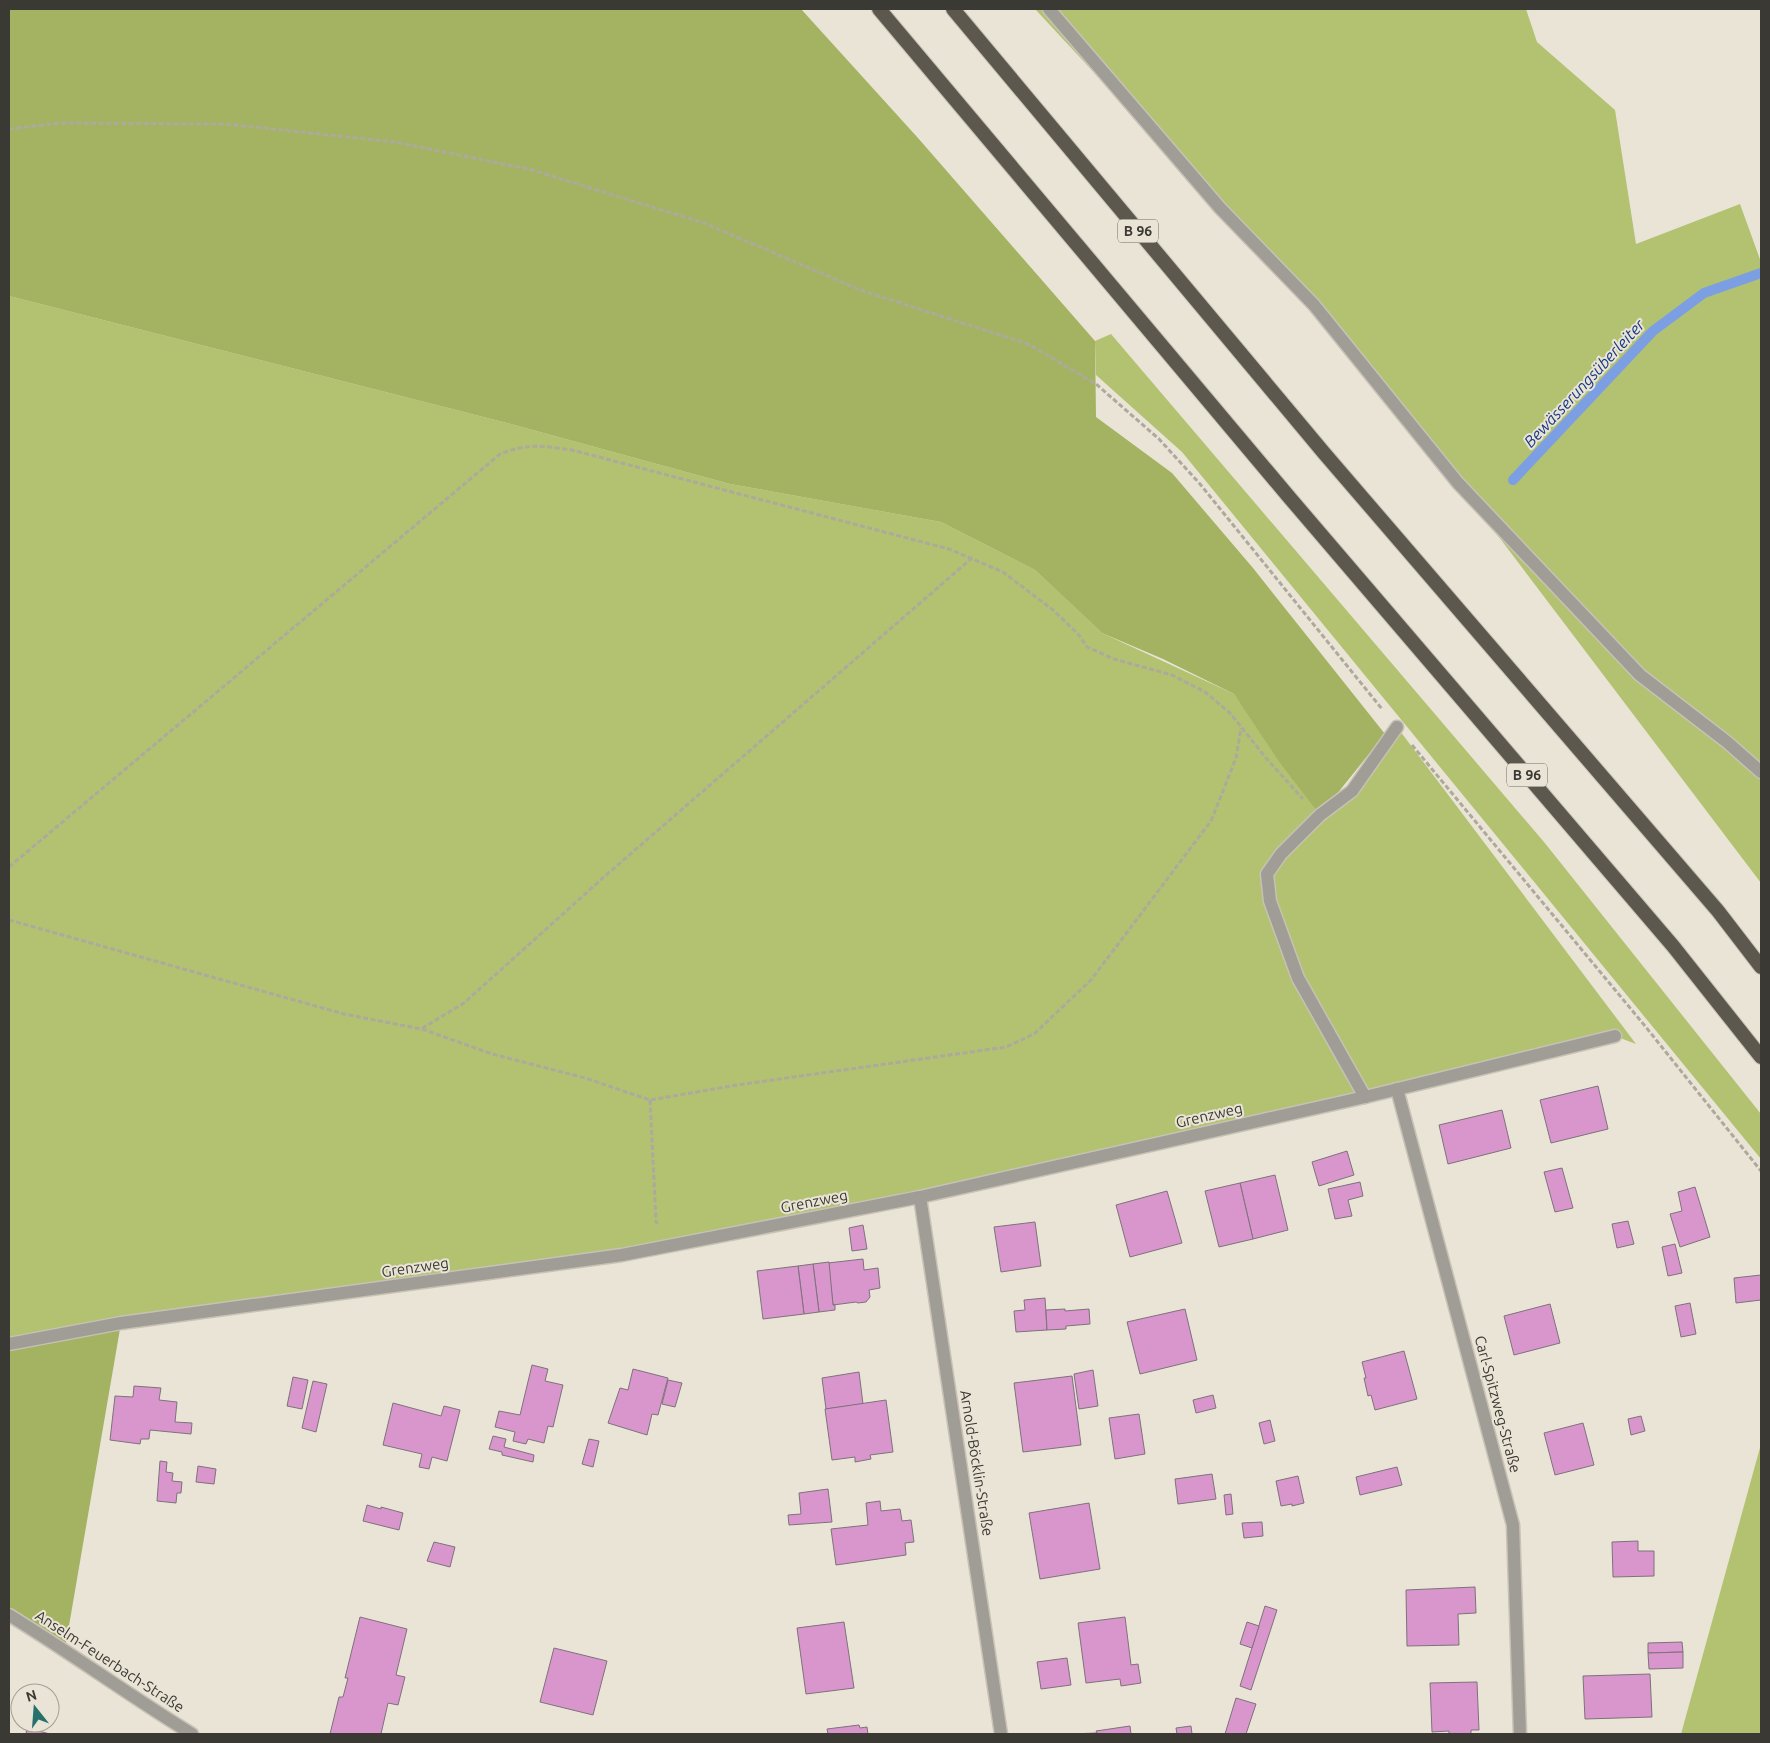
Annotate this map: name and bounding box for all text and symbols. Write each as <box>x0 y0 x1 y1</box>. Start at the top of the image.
road number: B 96 <box>1118 220 1158 242</box>
water label: Bewässerungsüberleiter <box>1520 315 1648 451</box>
road number: B 96 <box>1507 764 1547 786</box>
street label: Grenzweg <box>1174 1099 1244 1131</box>
street label: Grenzweg <box>779 1186 849 1216</box>
street label: Grenzweg <box>380 1254 450 1280</box>
street label: Carl-Spitzweg-Straße <box>1472 1334 1524 1474</box>
street label: Arnold-Böcklin-Straße <box>957 1389 997 1537</box>
street label: Anselm-Feuerbach-Straße <box>32 1607 188 1715</box>
north arrow <box>10 1683 60 1733</box>
text: N <box>24 1686 39 1705</box>

